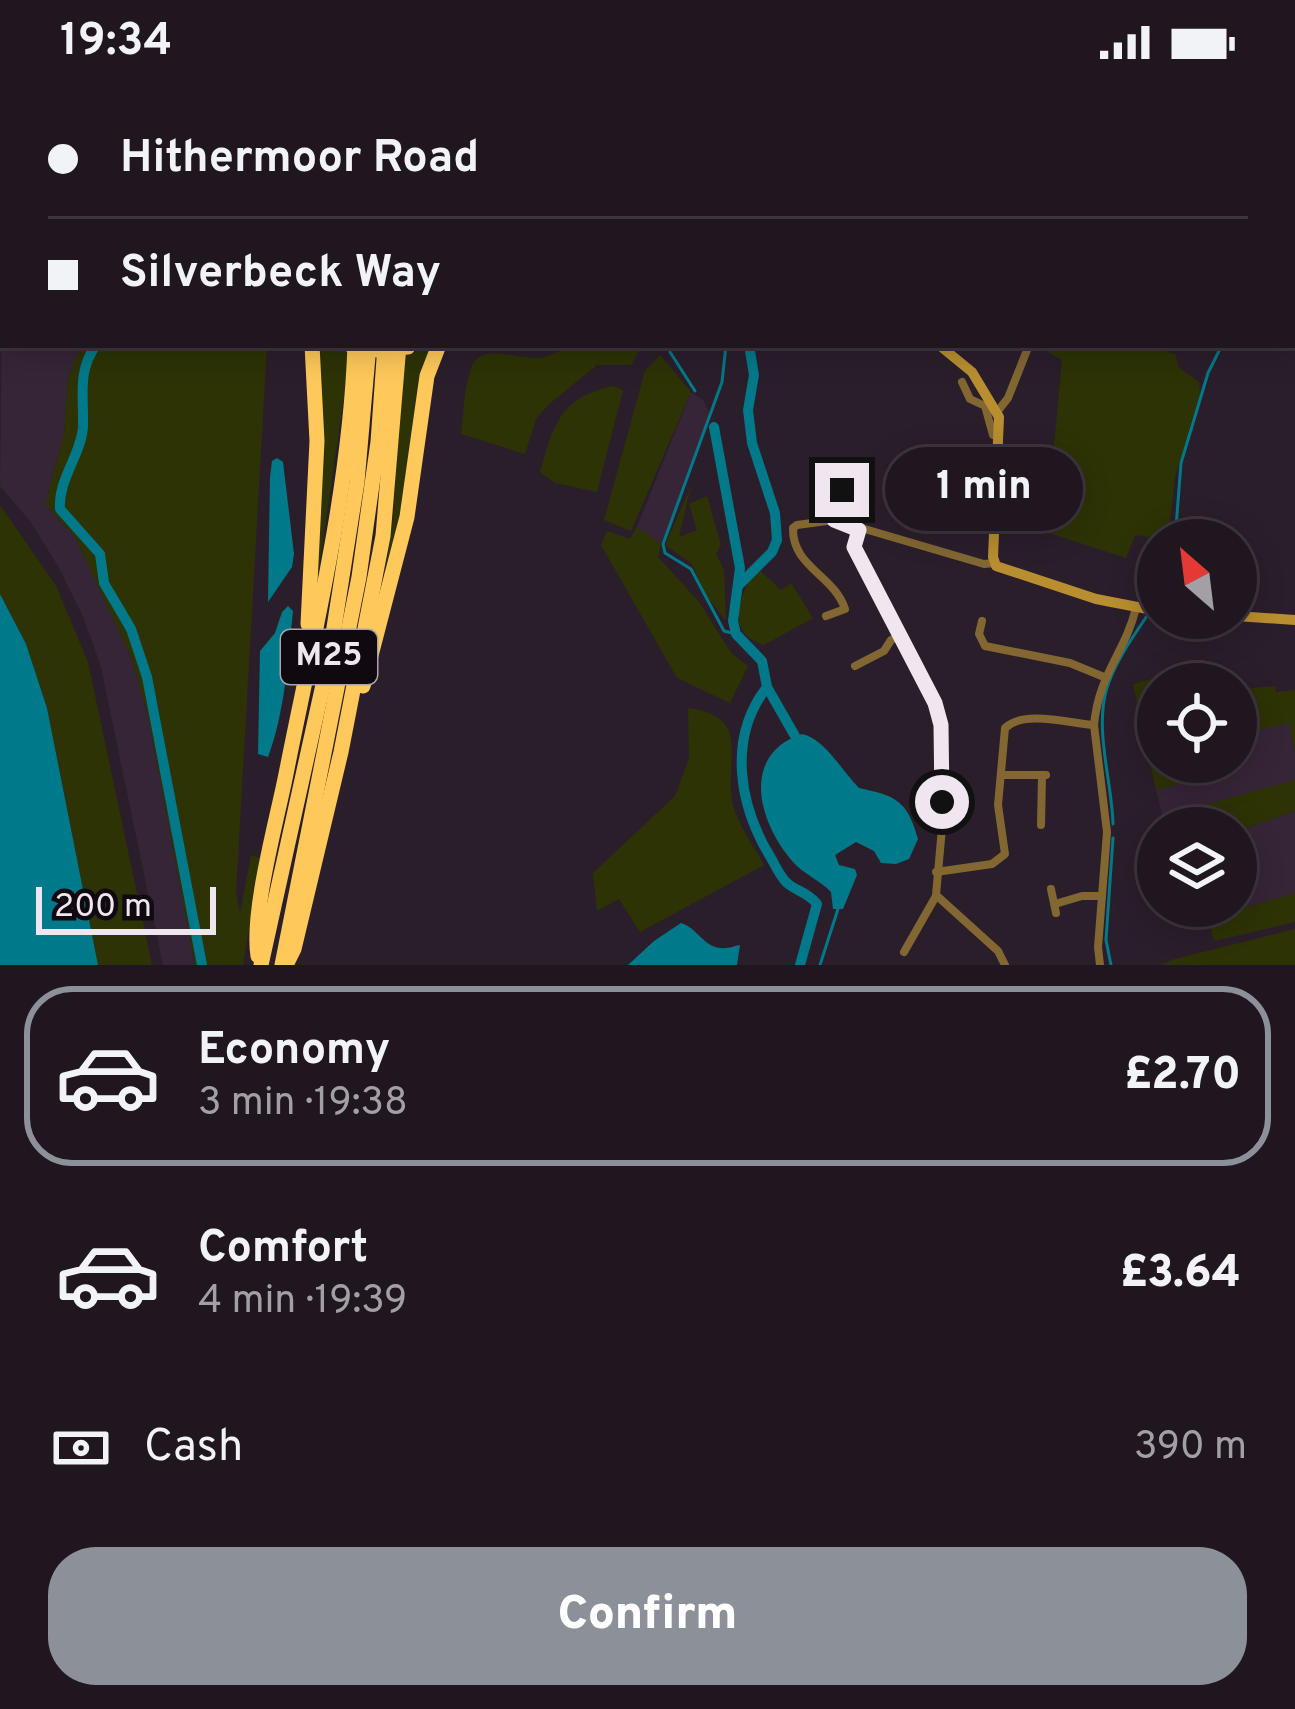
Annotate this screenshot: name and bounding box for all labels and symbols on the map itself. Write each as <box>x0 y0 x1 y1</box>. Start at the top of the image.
callout: 1 min <box>884 448 1082 532</box>
route end <box>815 463 869 517</box>
north arrow <box>1137 519 1257 639</box>
road number: M25 <box>281 630 377 684</box>
route start <box>915 775 969 829</box>
scale bar <box>36 881 216 934</box>

